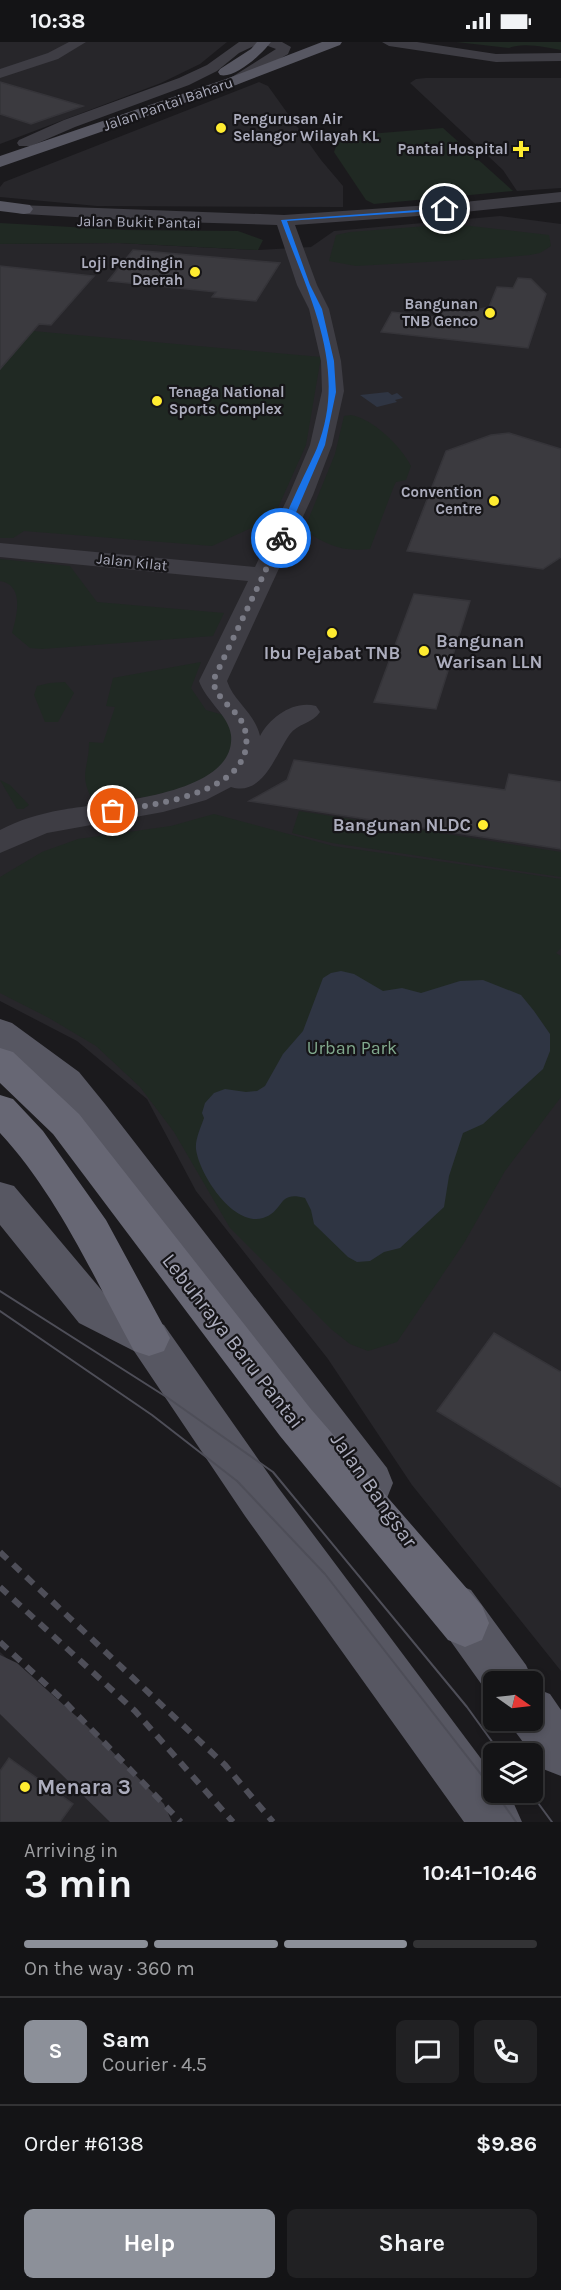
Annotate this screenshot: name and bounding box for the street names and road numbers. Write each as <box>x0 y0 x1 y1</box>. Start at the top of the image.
street label: Jalan Pantai Baharu <box>101 73 235 135</box>
street label: Jalan Bukit Pantai <box>77 212 201 232</box>
street label: Jalan Kilat <box>96 549 169 575</box>
street label: Lebuhraya Baru Pantai <box>157 1249 309 1433</box>
street label: Jalan Bangsar <box>326 1428 423 1552</box>

